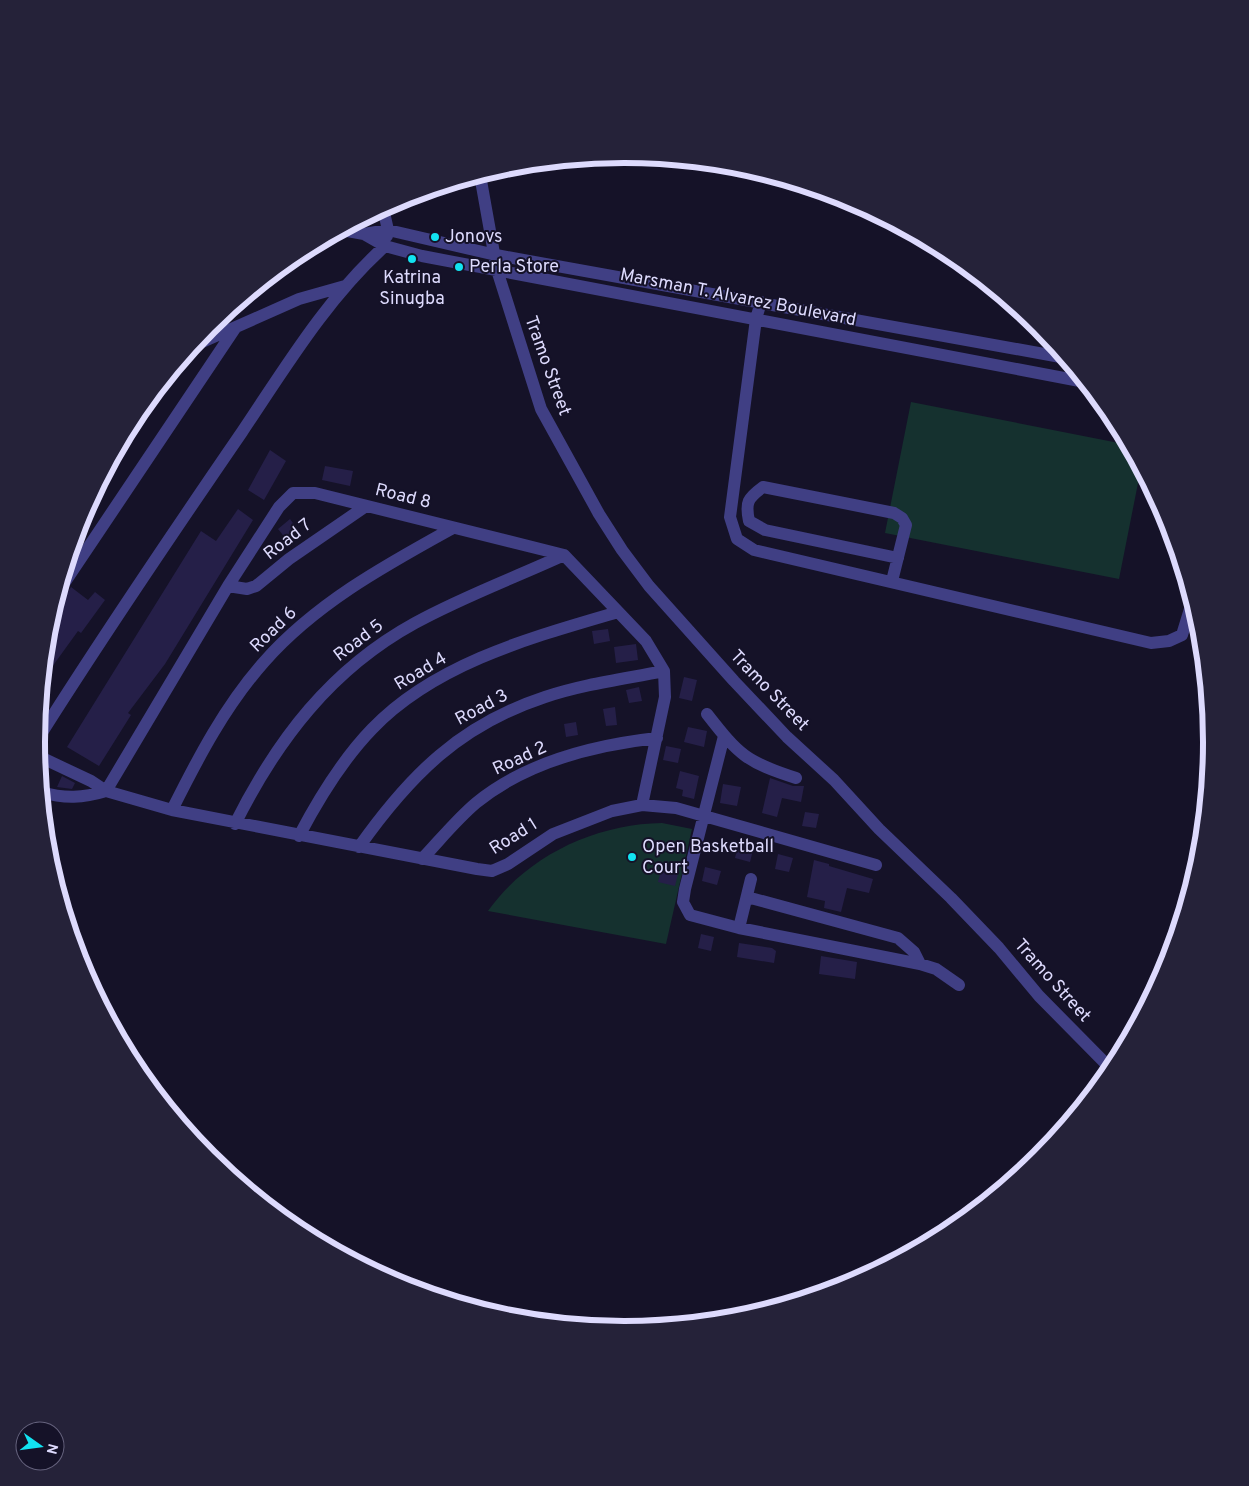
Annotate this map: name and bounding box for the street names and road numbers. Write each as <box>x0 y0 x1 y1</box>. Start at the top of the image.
street label: Marsman T. Alvarez Boulevard <box>618 264 858 332</box>
street label: Tramo Street <box>518 313 576 419</box>
street label: Road 8 <box>373 479 433 515</box>
street label: Road 7 <box>259 514 317 566</box>
street label: Road 6 <box>246 602 302 658</box>
street label: Road 5 <box>329 615 389 667</box>
street label: Tramo Street <box>724 645 814 737</box>
street label: Road 4 <box>391 647 451 697</box>
street label: Road 3 <box>452 685 512 731</box>
street label: Road 2 <box>489 737 551 781</box>
street label: Road 1 <box>486 813 542 861</box>
street label: Tramo Street <box>1008 934 1096 1028</box>

